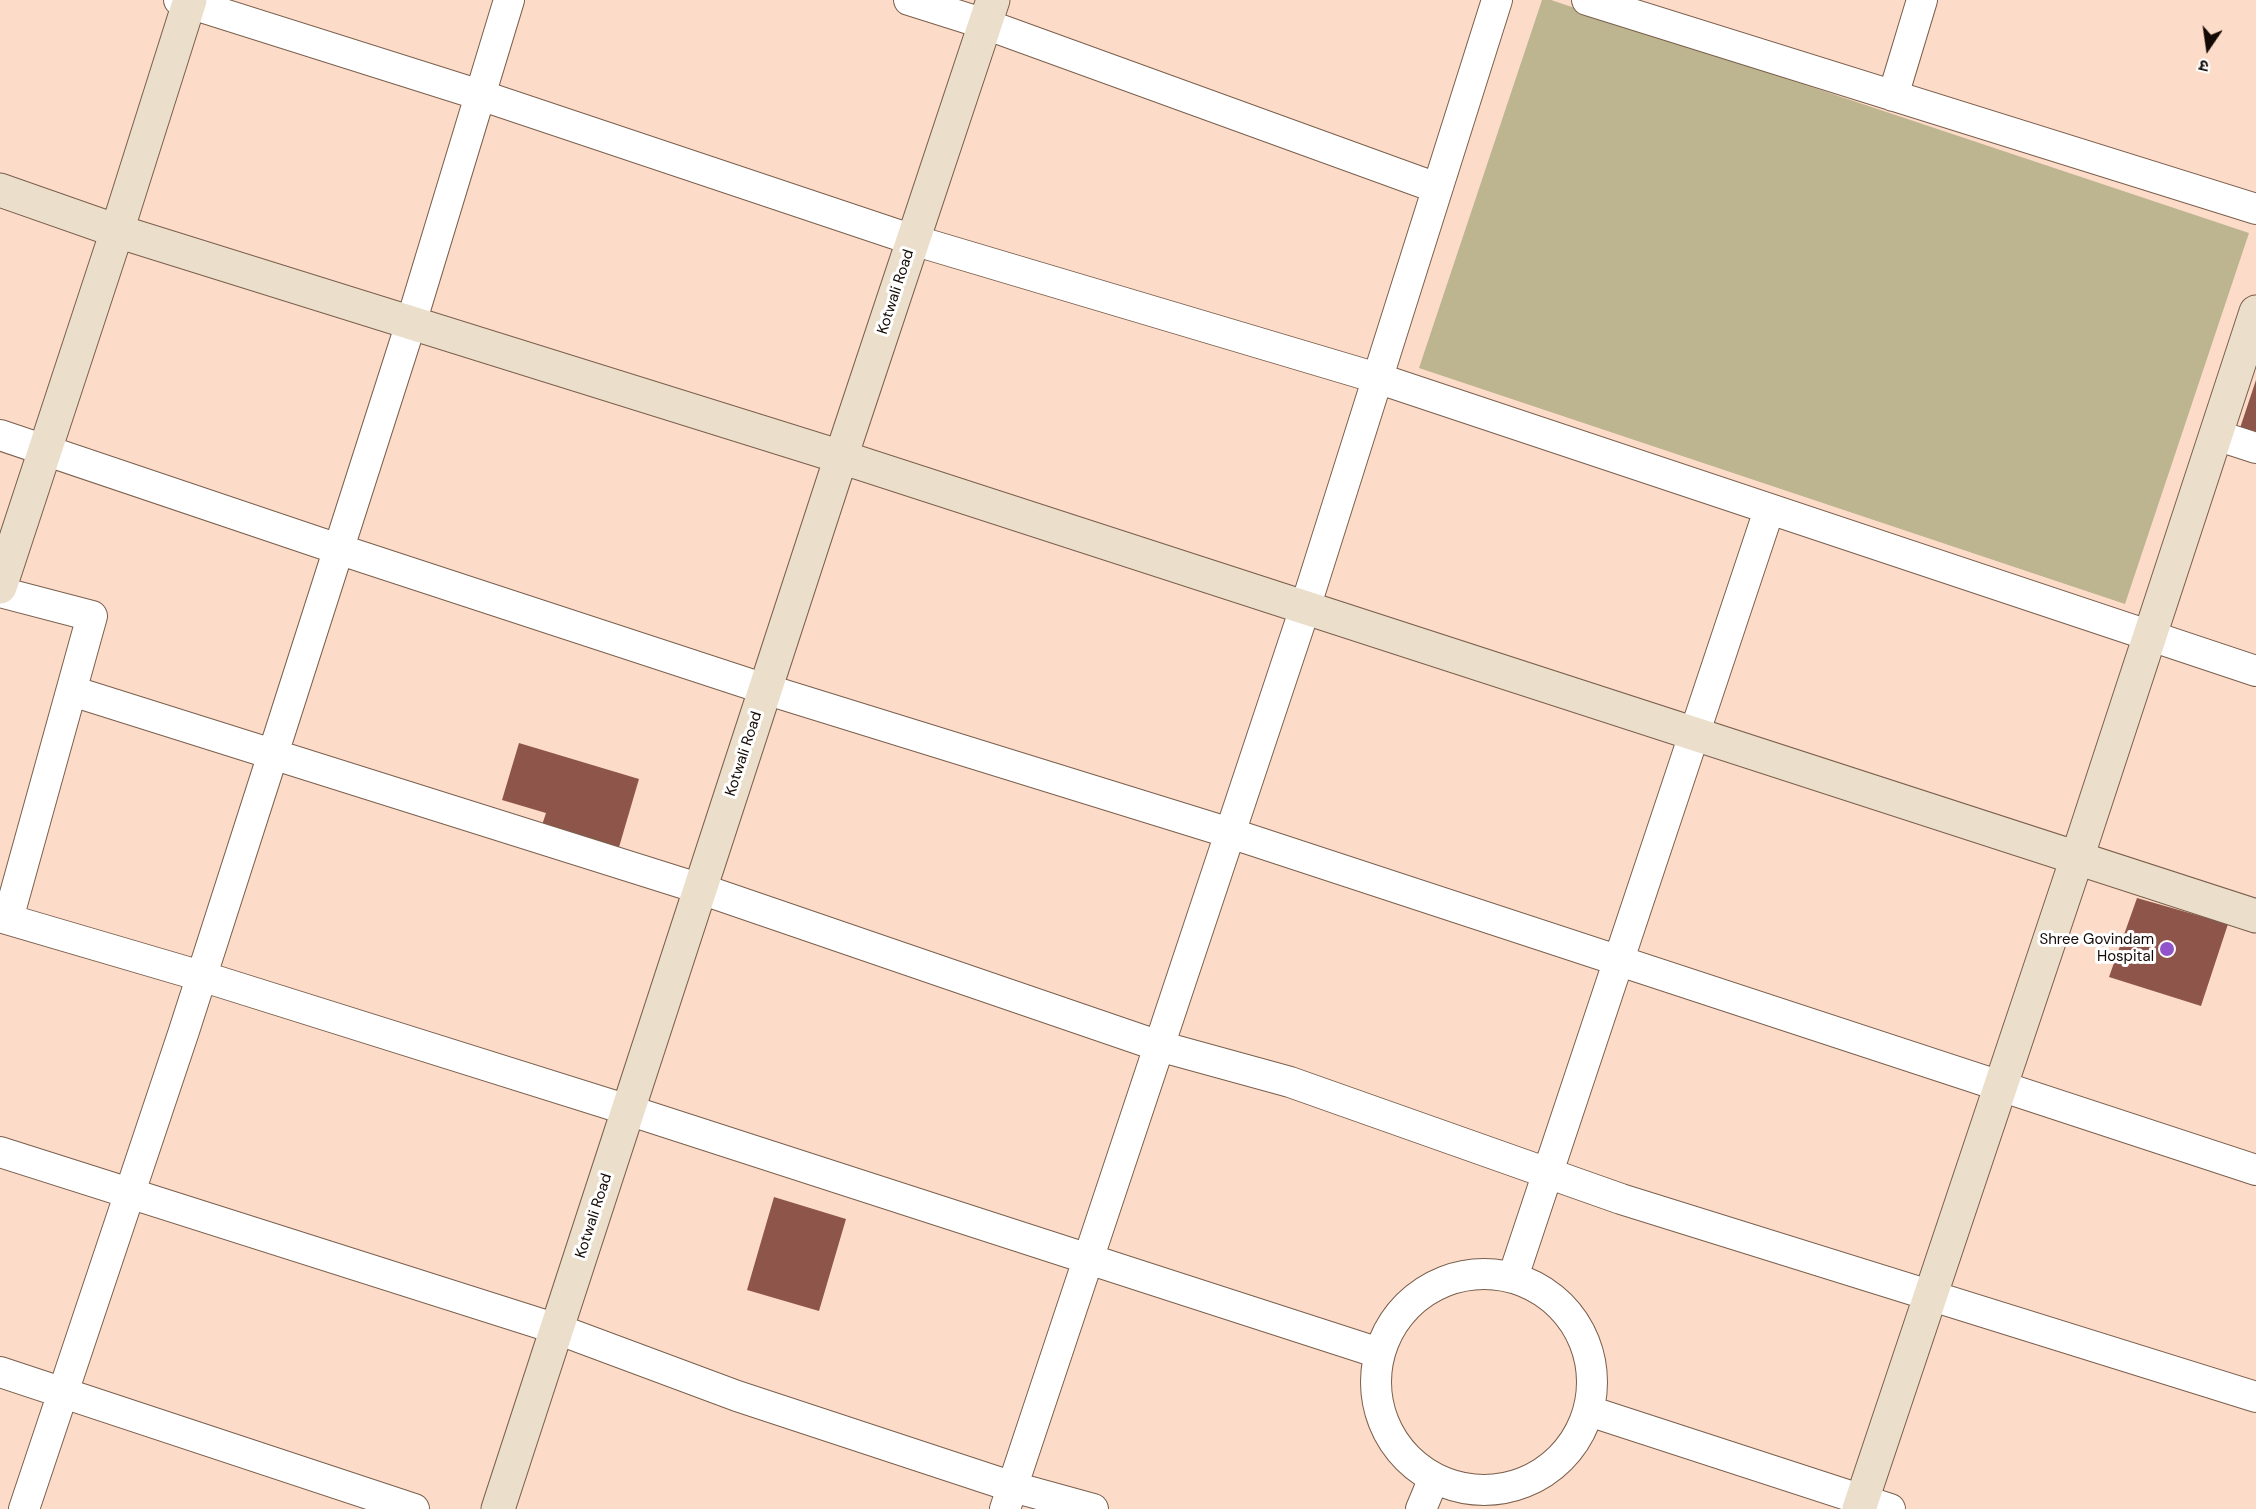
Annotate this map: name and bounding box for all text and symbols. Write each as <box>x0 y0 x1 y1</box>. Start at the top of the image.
north arrow <box>2178 18 2238 78</box>
text: उ <box>2197 55 2211 77</box>
street label: Kotwali Road <box>874 247 918 337</box>
street label: Kotwali Road <box>722 709 766 799</box>
place label: Shree Govindam Hospital <box>2039 931 2154 966</box>
marker: Shree Govindam Hospital <box>2158 940 2176 958</box>
street label: Kotwali Road <box>572 1171 616 1261</box>

